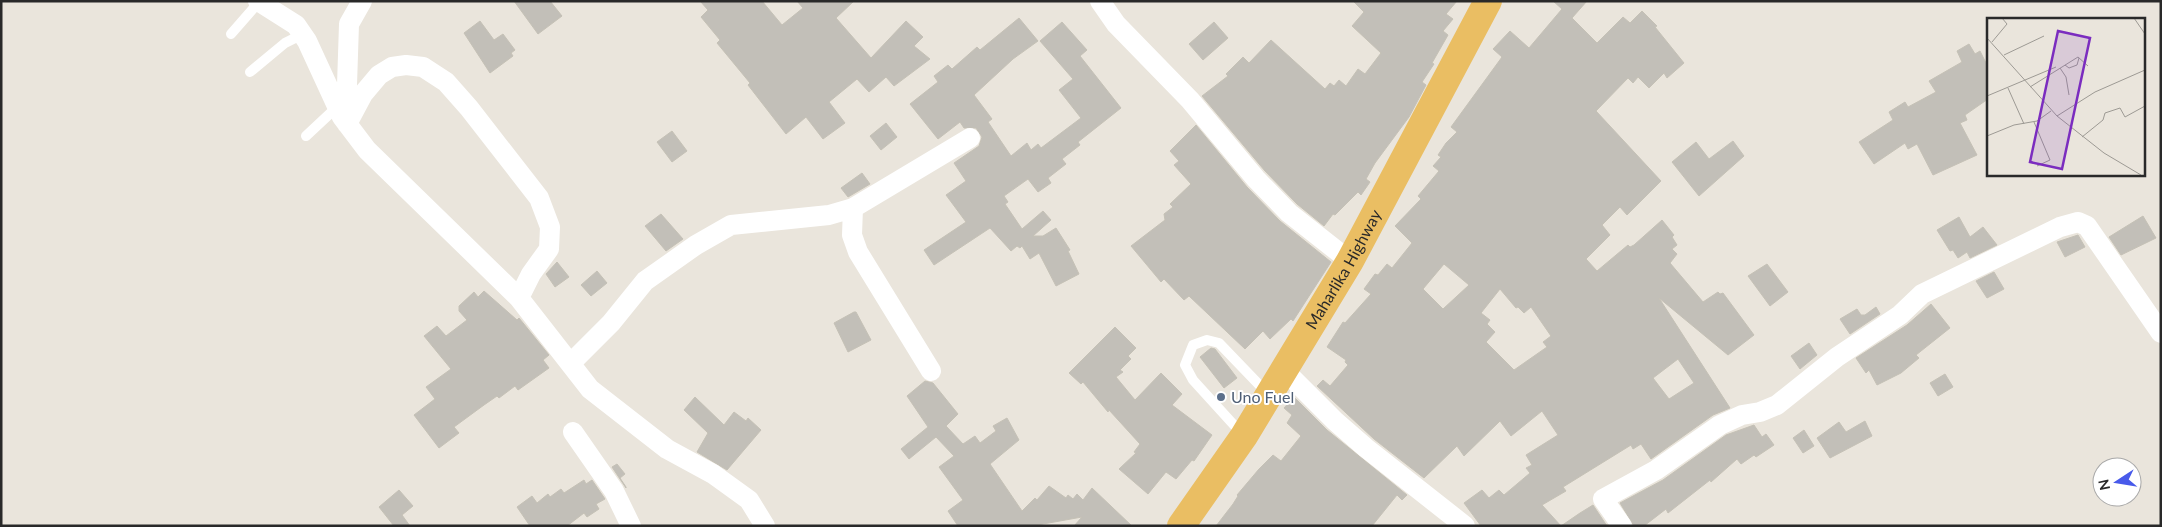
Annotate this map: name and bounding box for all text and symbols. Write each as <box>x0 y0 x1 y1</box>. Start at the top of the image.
inset map <box>1987 18 2144 175</box>
street label: Maharlika Highway <box>1301 205 1385 332</box>
place label: Uno Fuel <box>1231 387 1294 406</box>
marker: Uno Fuel <box>1215 391 1227 403</box>
north arrow <box>2092 457 2142 507</box>
text: N <box>2094 478 2113 492</box>

